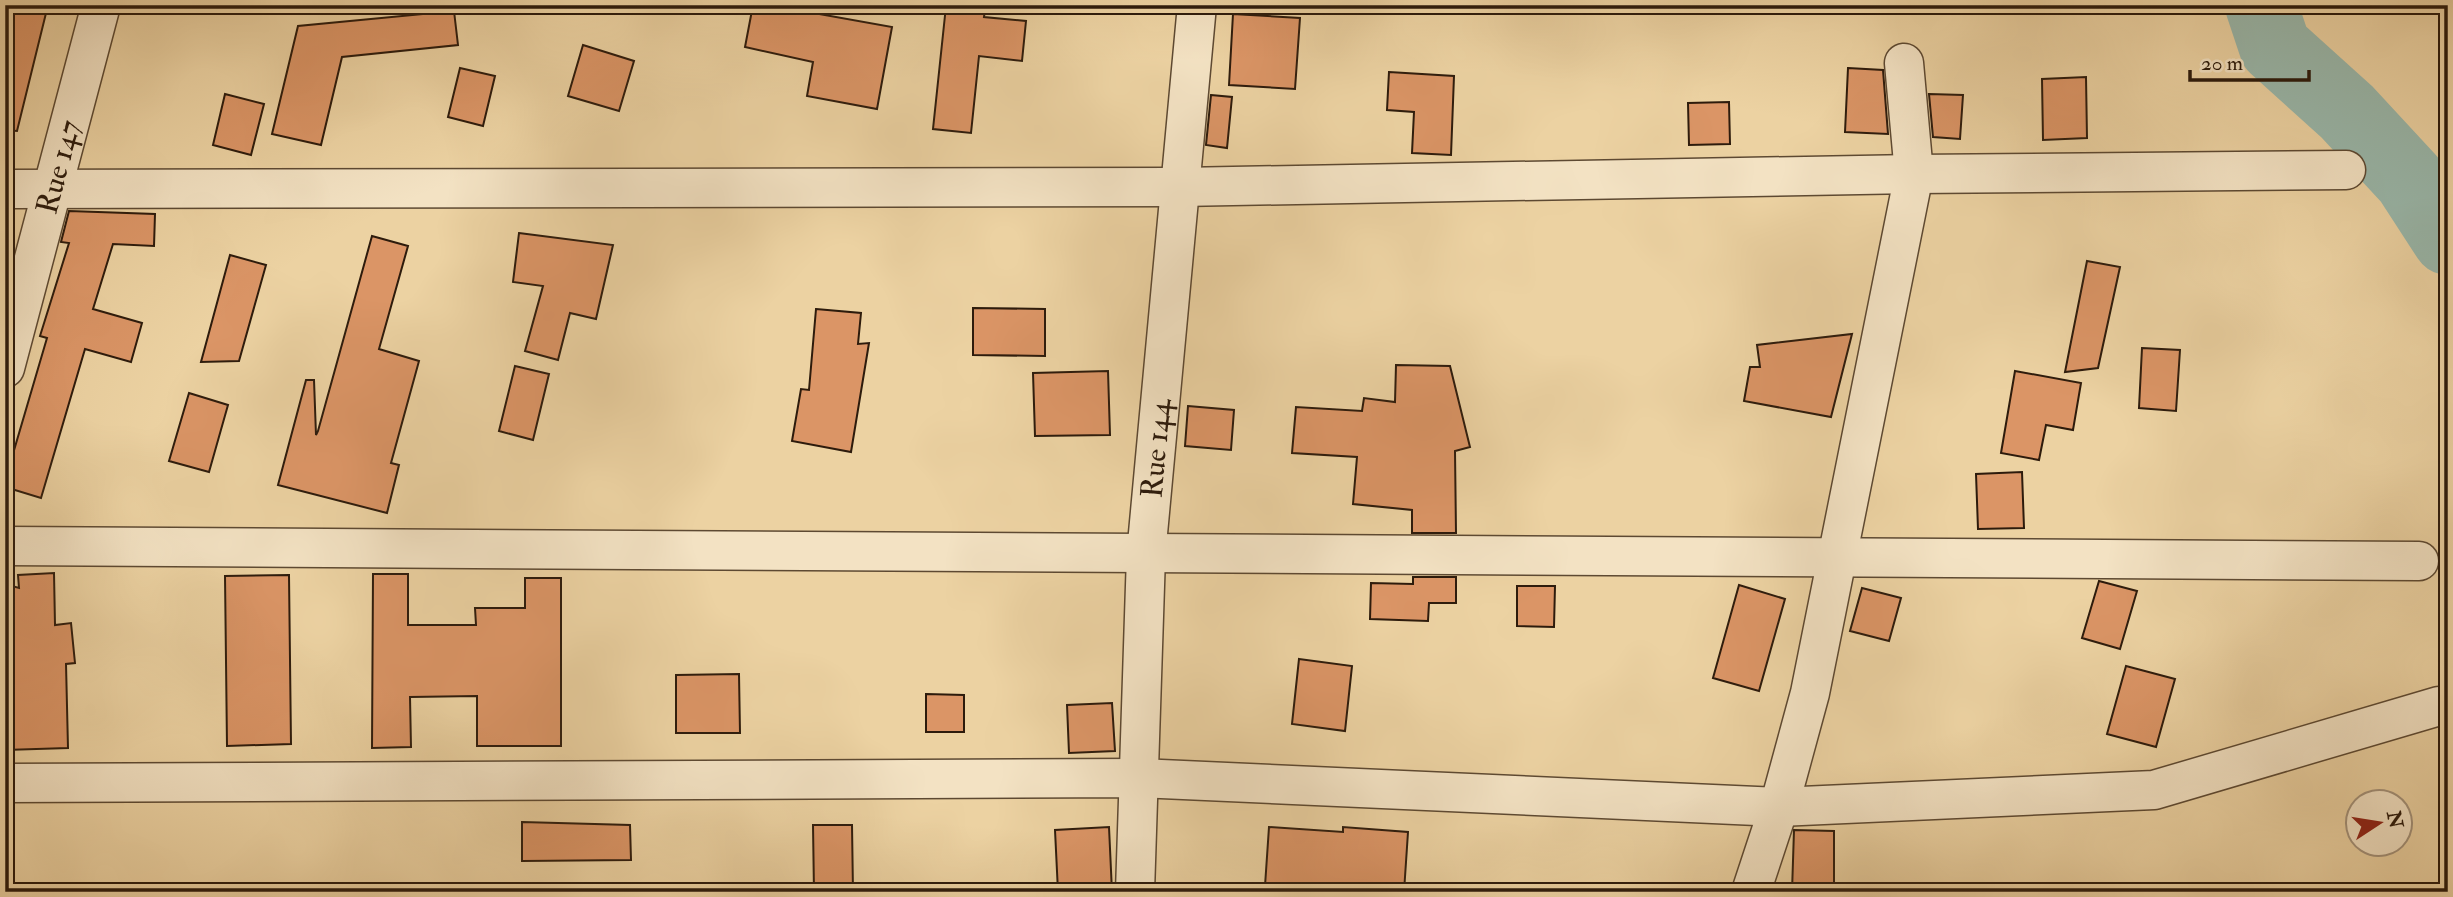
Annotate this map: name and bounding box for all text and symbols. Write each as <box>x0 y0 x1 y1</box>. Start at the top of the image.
scale bar <box>2190 38 2310 82</box>
text: 20 m <box>2201 50 2243 77</box>
street label: Rue 147 <box>28 116 88 218</box>
street label: Rue 144 <box>1133 396 1179 499</box>
north arrow <box>2344 788 2414 858</box>
text: N <box>2381 808 2408 831</box>

